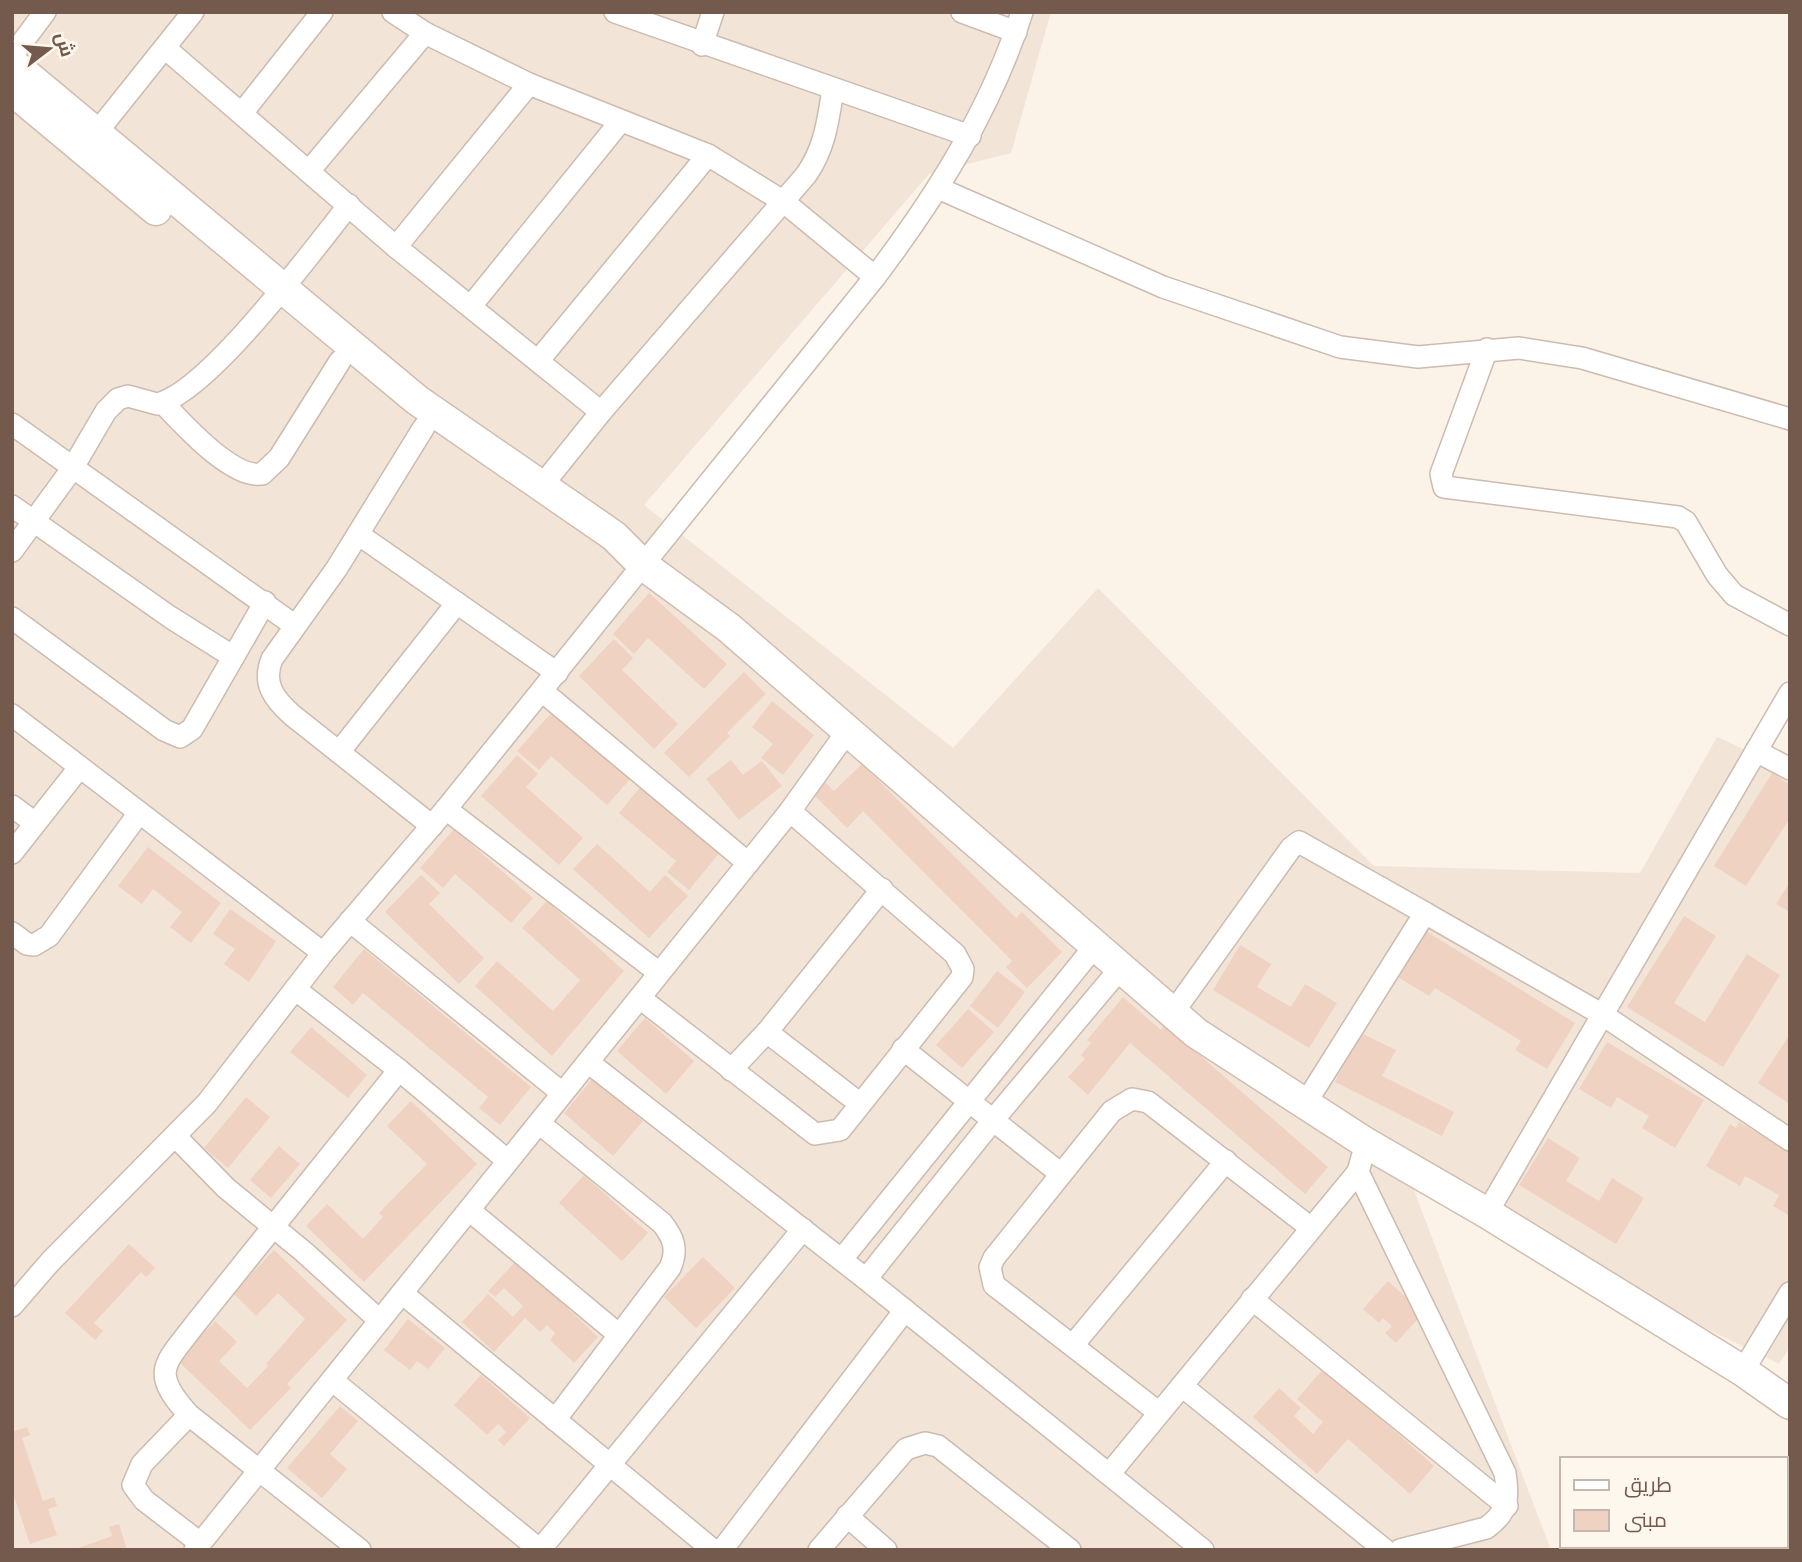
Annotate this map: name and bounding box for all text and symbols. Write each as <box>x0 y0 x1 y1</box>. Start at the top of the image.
north arrow <box>14 14 84 84</box>
text: ش <box>50 29 80 59</box>
legend <box>1560 1457 1788 1548</box>
text: طريق <box>1624 1471 1672 1498</box>
text: مبنى <box>1624 1506 1667 1533</box>

